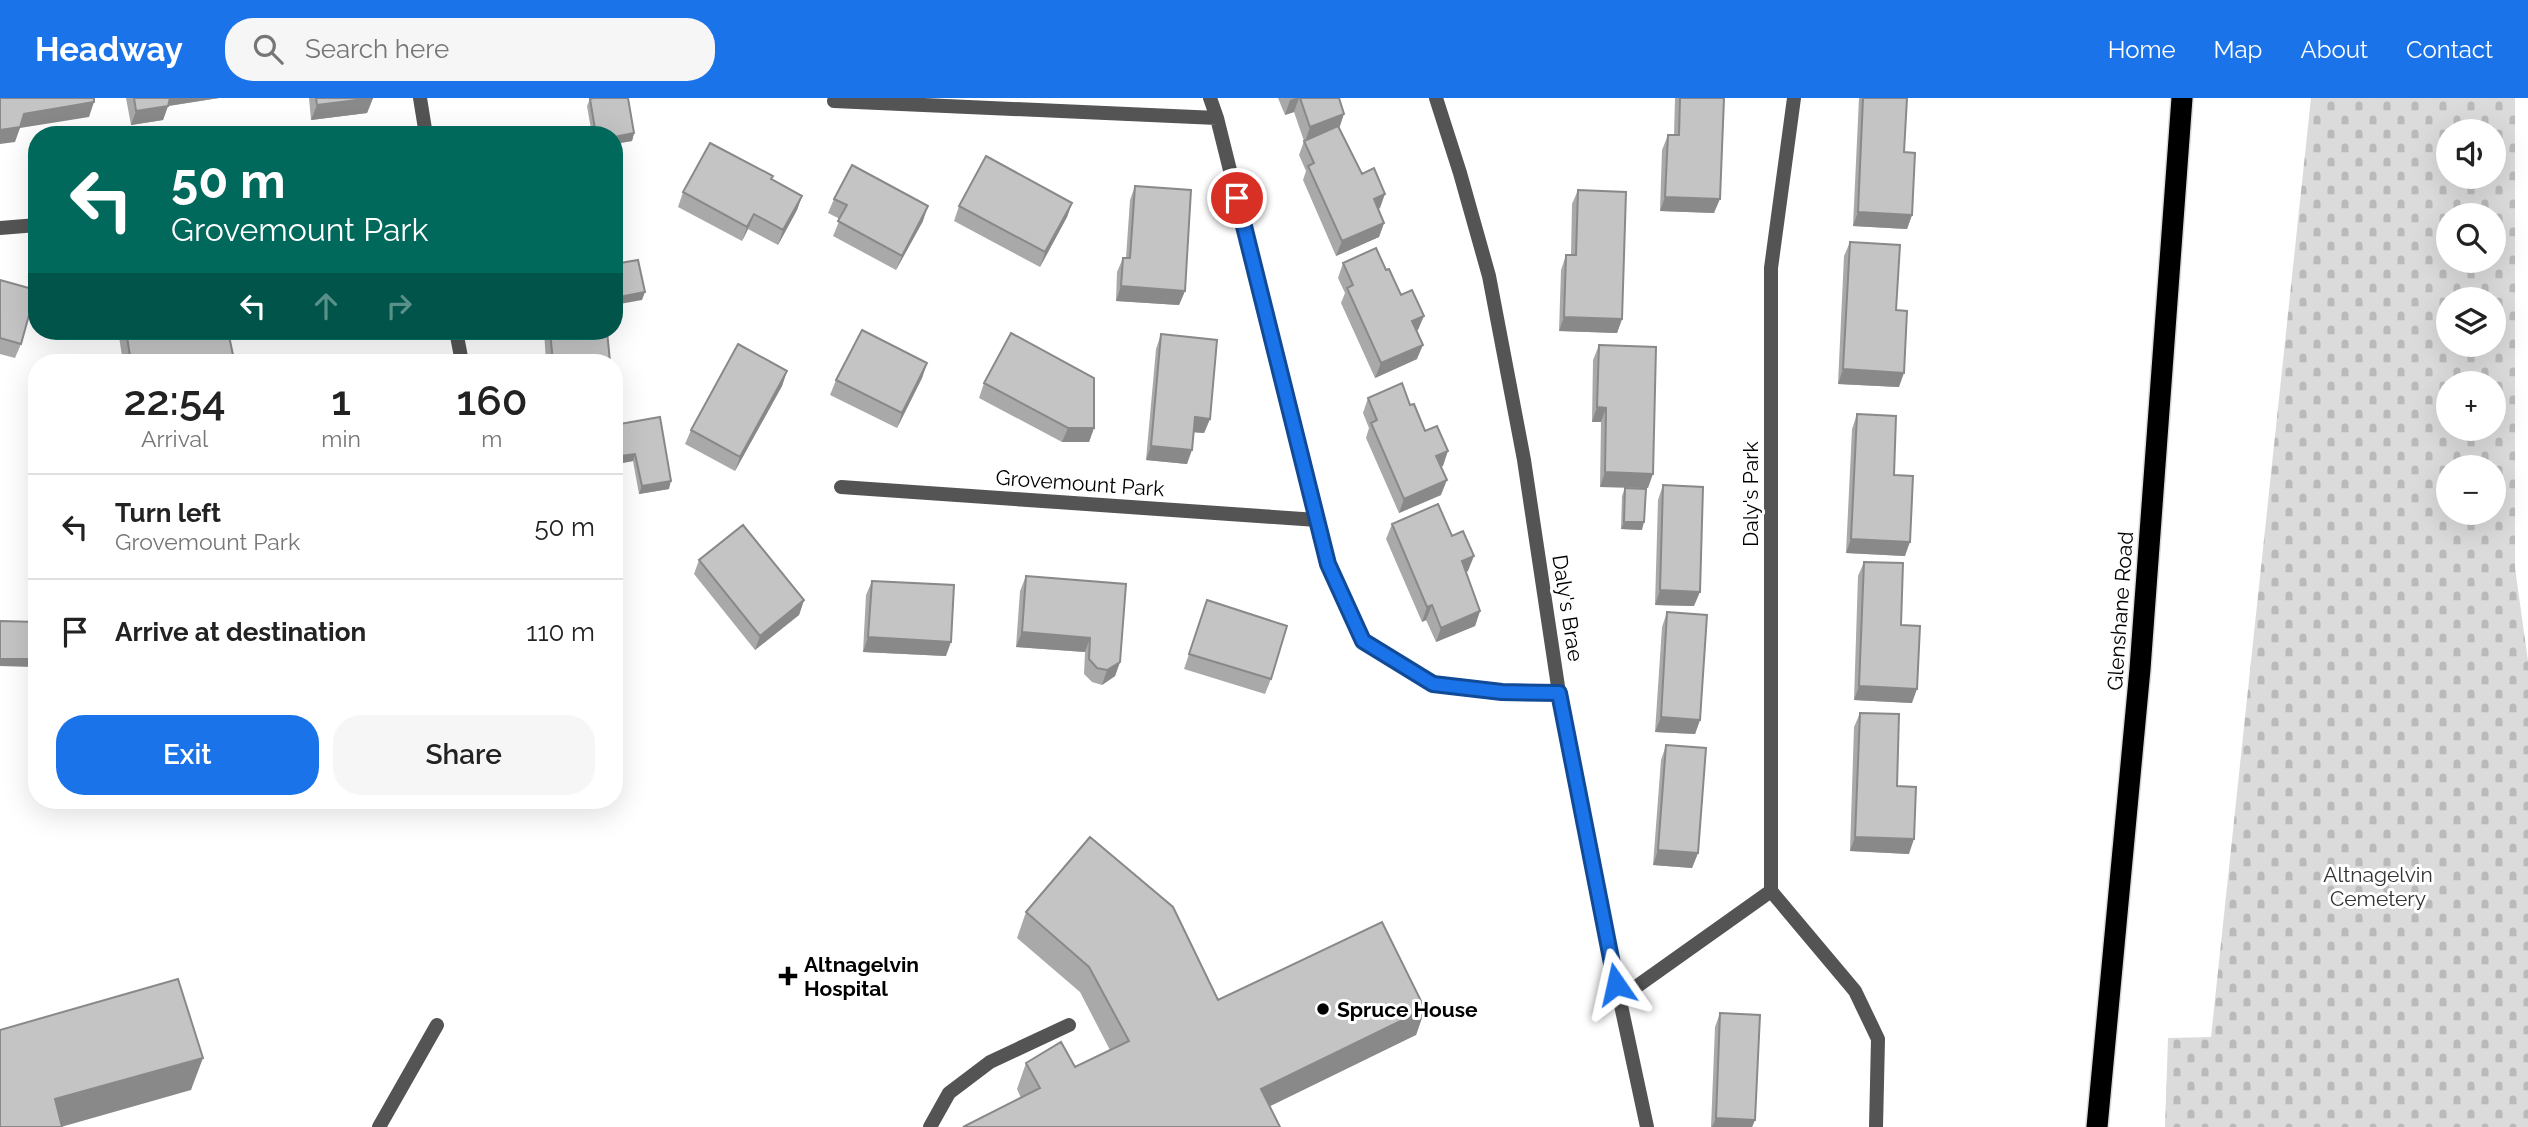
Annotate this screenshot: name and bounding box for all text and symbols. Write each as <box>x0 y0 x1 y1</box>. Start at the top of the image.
search box <box>225 18 715 81</box>
text: Headway <box>35 30 183 69</box>
icon: search <box>249 30 287 68</box>
text: Search here <box>305 34 449 64</box>
text: Home <box>2108 35 2176 64</box>
text: Map <box>2214 35 2262 64</box>
text: About <box>2300 35 2368 64</box>
text: Contact <box>2406 35 2493 64</box>
map controls <box>2436 119 2506 525</box>
button: sound <box>2436 119 2506 189</box>
text: 50 m <box>171 152 286 209</box>
icon: left <box>56 154 147 245</box>
pin <box>1207 168 1267 228</box>
icon: arrive <box>1218 179 1256 217</box>
button: search <box>2436 203 2506 273</box>
text: Grovemount Park <box>171 211 429 248</box>
icon: left <box>234 287 272 325</box>
icon: ahead <box>307 287 345 325</box>
icon: right <box>380 287 418 325</box>
button: layers <box>2436 287 2506 357</box>
button: + <box>2436 371 2506 441</box>
text: 22:54 <box>124 376 226 425</box>
text: 1 <box>331 376 351 425</box>
text: 160 <box>456 376 527 425</box>
text: Arrival <box>141 425 208 452</box>
text: min <box>321 425 361 452</box>
text: m <box>481 425 502 452</box>
street label: Daly's Park <box>1738 441 1763 547</box>
button: − <box>2436 455 2506 525</box>
street label: Grovemount Park <box>995 465 1165 501</box>
text: Turn left <box>115 498 221 528</box>
icon: left <box>56 508 94 546</box>
text: 50 m <box>534 512 595 542</box>
text: Grovemount Park <box>115 528 300 555</box>
street label: Glenshane Road <box>2102 531 2138 691</box>
street label: Daly's Brae <box>1547 553 1589 663</box>
icon: arrive <box>56 613 94 651</box>
text: Arrive at destination <box>115 617 366 647</box>
text: 110 m <box>526 617 595 647</box>
button: Exit <box>56 715 319 795</box>
button: Share <box>333 715 595 795</box>
park label: Altnagelvin Cemetery <box>2323 862 2433 911</box>
position arrow <box>1579 947 1653 1021</box>
place label: Altnagelvin Hospital <box>804 952 919 1001</box>
marker: Altnagelvin Hospital <box>778 966 798 986</box>
place label: Spruce House <box>1337 997 1478 1022</box>
marker: Spruce House <box>1315 1001 1331 1017</box>

